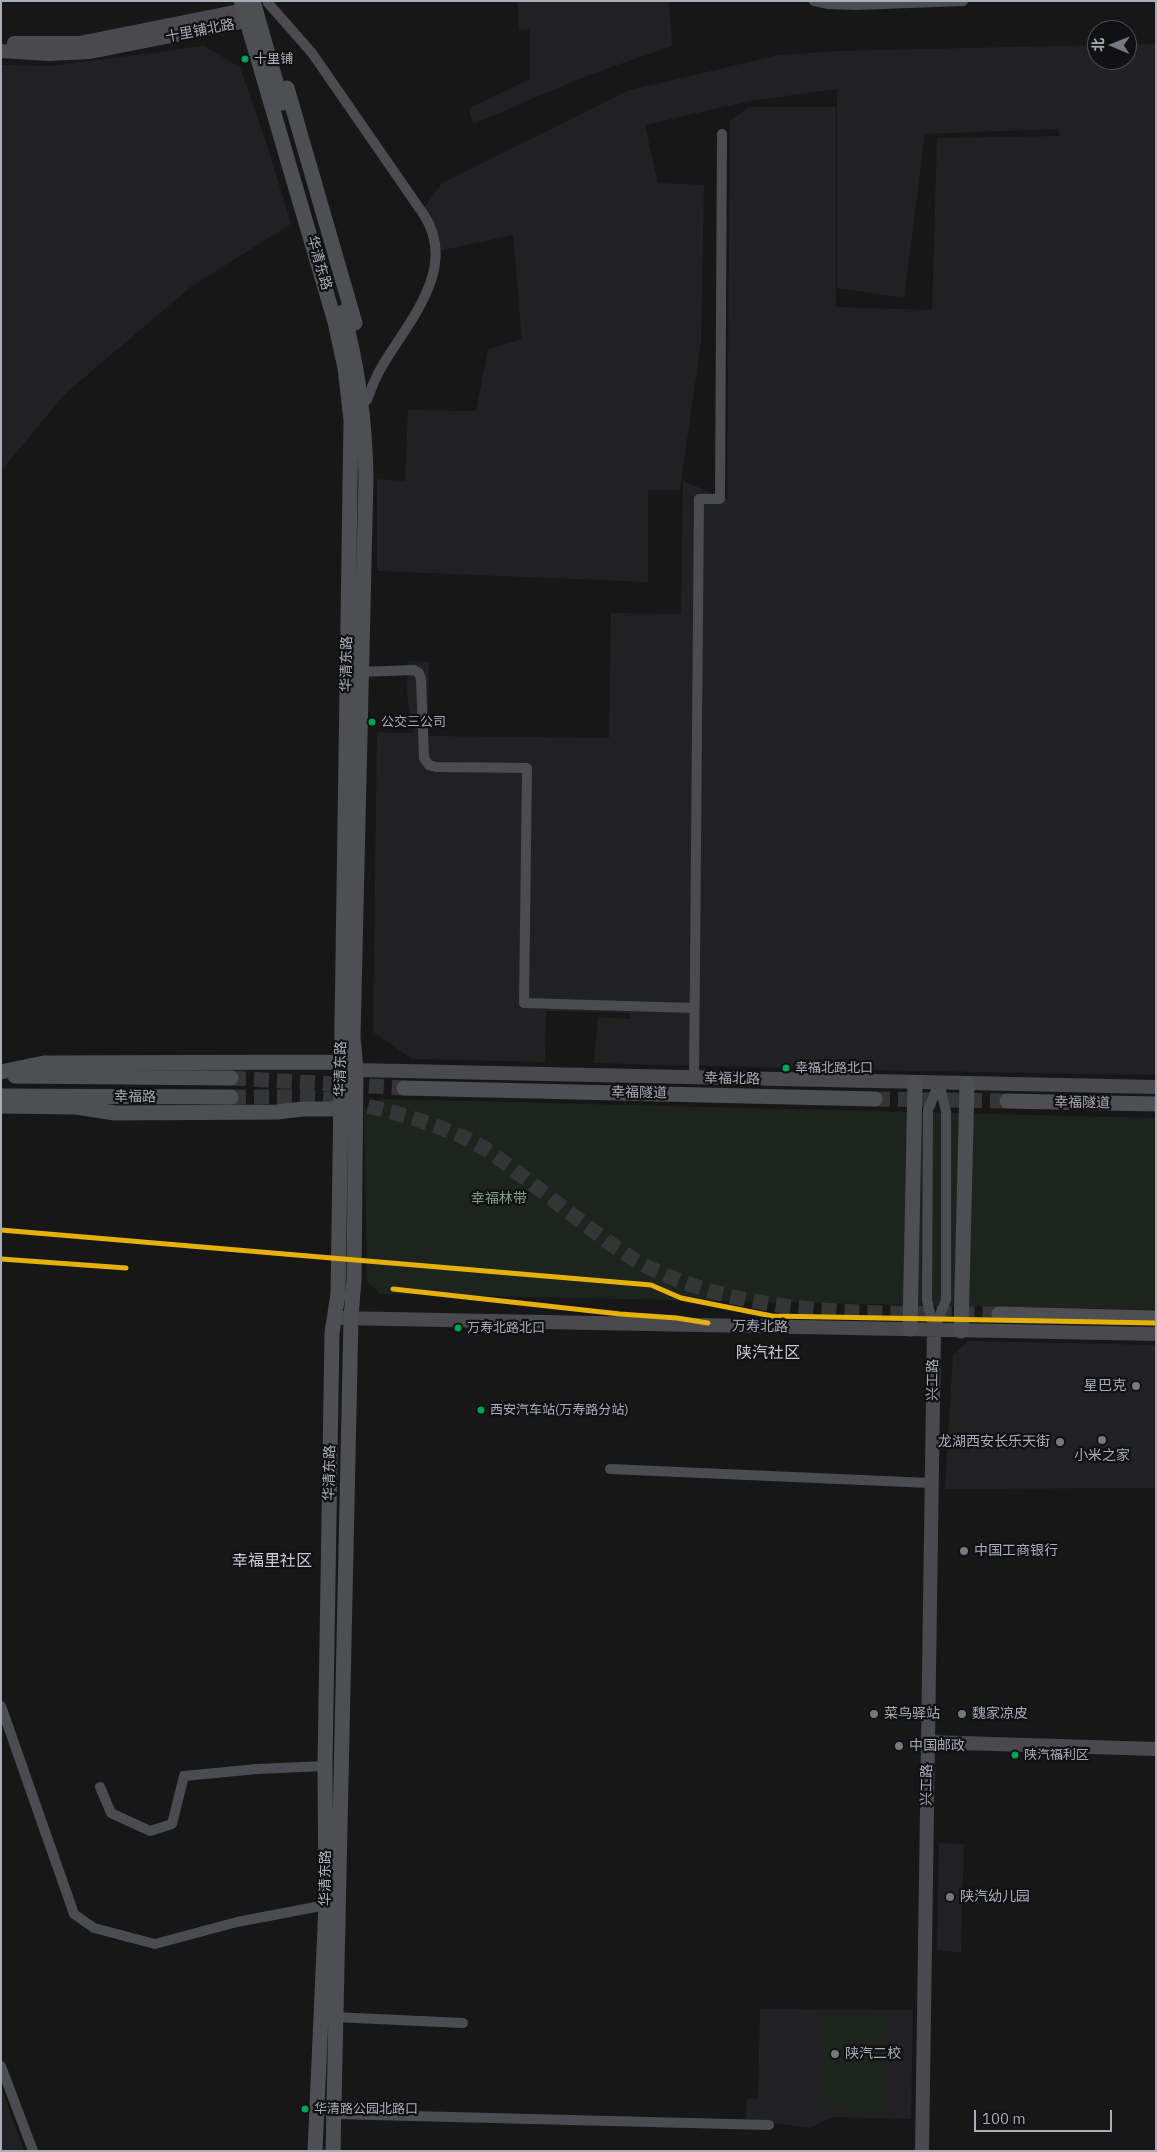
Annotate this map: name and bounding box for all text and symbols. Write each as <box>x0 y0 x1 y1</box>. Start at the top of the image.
street label: 十里铺北路 <box>164 16 236 46</box>
north arrow <box>1087 20 1137 70</box>
text: 北 <box>1089 38 1107 52</box>
place label: 十里铺 <box>254 51 293 67</box>
marker: 十里铺 <box>240 54 250 64</box>
street label: 华清东路 <box>303 234 335 292</box>
street label: 华清东路 <box>338 636 356 692</box>
place label: 公交三公司 <box>381 714 446 730</box>
marker: 公交三公司 <box>367 717 377 727</box>
street label: 华清东路 <box>332 1041 350 1097</box>
place label: 幸福北路北口 <box>795 1060 873 1076</box>
marker: 幸福北路北口 <box>781 1063 791 1073</box>
street label: 幸福北路 <box>704 1070 760 1088</box>
street label: 幸福隧道 <box>611 1084 667 1102</box>
street label: 幸福路 <box>114 1088 156 1106</box>
street label: 幸福隧道 <box>1054 1094 1110 1112</box>
park label: 幸福林带 <box>471 1191 527 1207</box>
street label: 万寿北路 <box>732 1318 788 1336</box>
place label: 万寿北路北口 <box>467 1320 545 1336</box>
marker: 万寿北路北口 <box>453 1323 463 1333</box>
district label: 陕汽社区 <box>736 1343 800 1363</box>
street label: 兴工路 <box>924 1359 942 1401</box>
place label: 星巴克 <box>1084 1378 1126 1394</box>
marker: 星巴克 <box>1130 1380 1142 1392</box>
place label: 西安汽车站(万寿路分站) <box>490 1402 629 1418</box>
marker: 西安汽车站(万寿路分站) <box>476 1405 486 1415</box>
place label: 龙湖西安长乐天街 <box>938 1434 1050 1450</box>
marker: 小米之家 <box>1096 1434 1108 1446</box>
marker: 龙湖西安长乐天街 <box>1054 1436 1066 1448</box>
street label: 华清东路 <box>321 1445 339 1501</box>
place label: 小米之家 <box>1074 1448 1130 1464</box>
place label: 中国工商银行 <box>974 1543 1058 1559</box>
marker: 中国工商银行 <box>958 1545 970 1557</box>
district label: 幸福里社区 <box>232 1551 312 1571</box>
place label: 菜鸟驿站 <box>884 1706 940 1722</box>
place label: 魏家凉皮 <box>972 1706 1028 1722</box>
marker: 菜鸟驿站 <box>868 1708 880 1720</box>
marker: 魏家凉皮 <box>956 1708 968 1720</box>
place label: 中国邮政 <box>909 1738 965 1754</box>
marker: 中国邮政 <box>893 1740 905 1752</box>
place label: 陕汽福利区 <box>1024 1747 1089 1763</box>
marker: 陕汽福利区 <box>1010 1750 1020 1760</box>
street label: 兴工路 <box>918 1764 936 1806</box>
street label: 华清东路 <box>318 1850 334 1906</box>
place label: 陕汽幼儿园 <box>960 1889 1030 1905</box>
marker: 陕汽幼儿园 <box>944 1891 956 1903</box>
place label: 陕汽二校 <box>845 2046 901 2062</box>
marker: 陕汽二校 <box>829 2048 841 2060</box>
scale bar <box>977 2100 1114 2132</box>
place label: 华清路公园北路口 <box>314 2101 418 2117</box>
marker: 华清路公园北路口 <box>300 2104 310 2114</box>
text: 100 m <box>982 2109 1026 2128</box>

